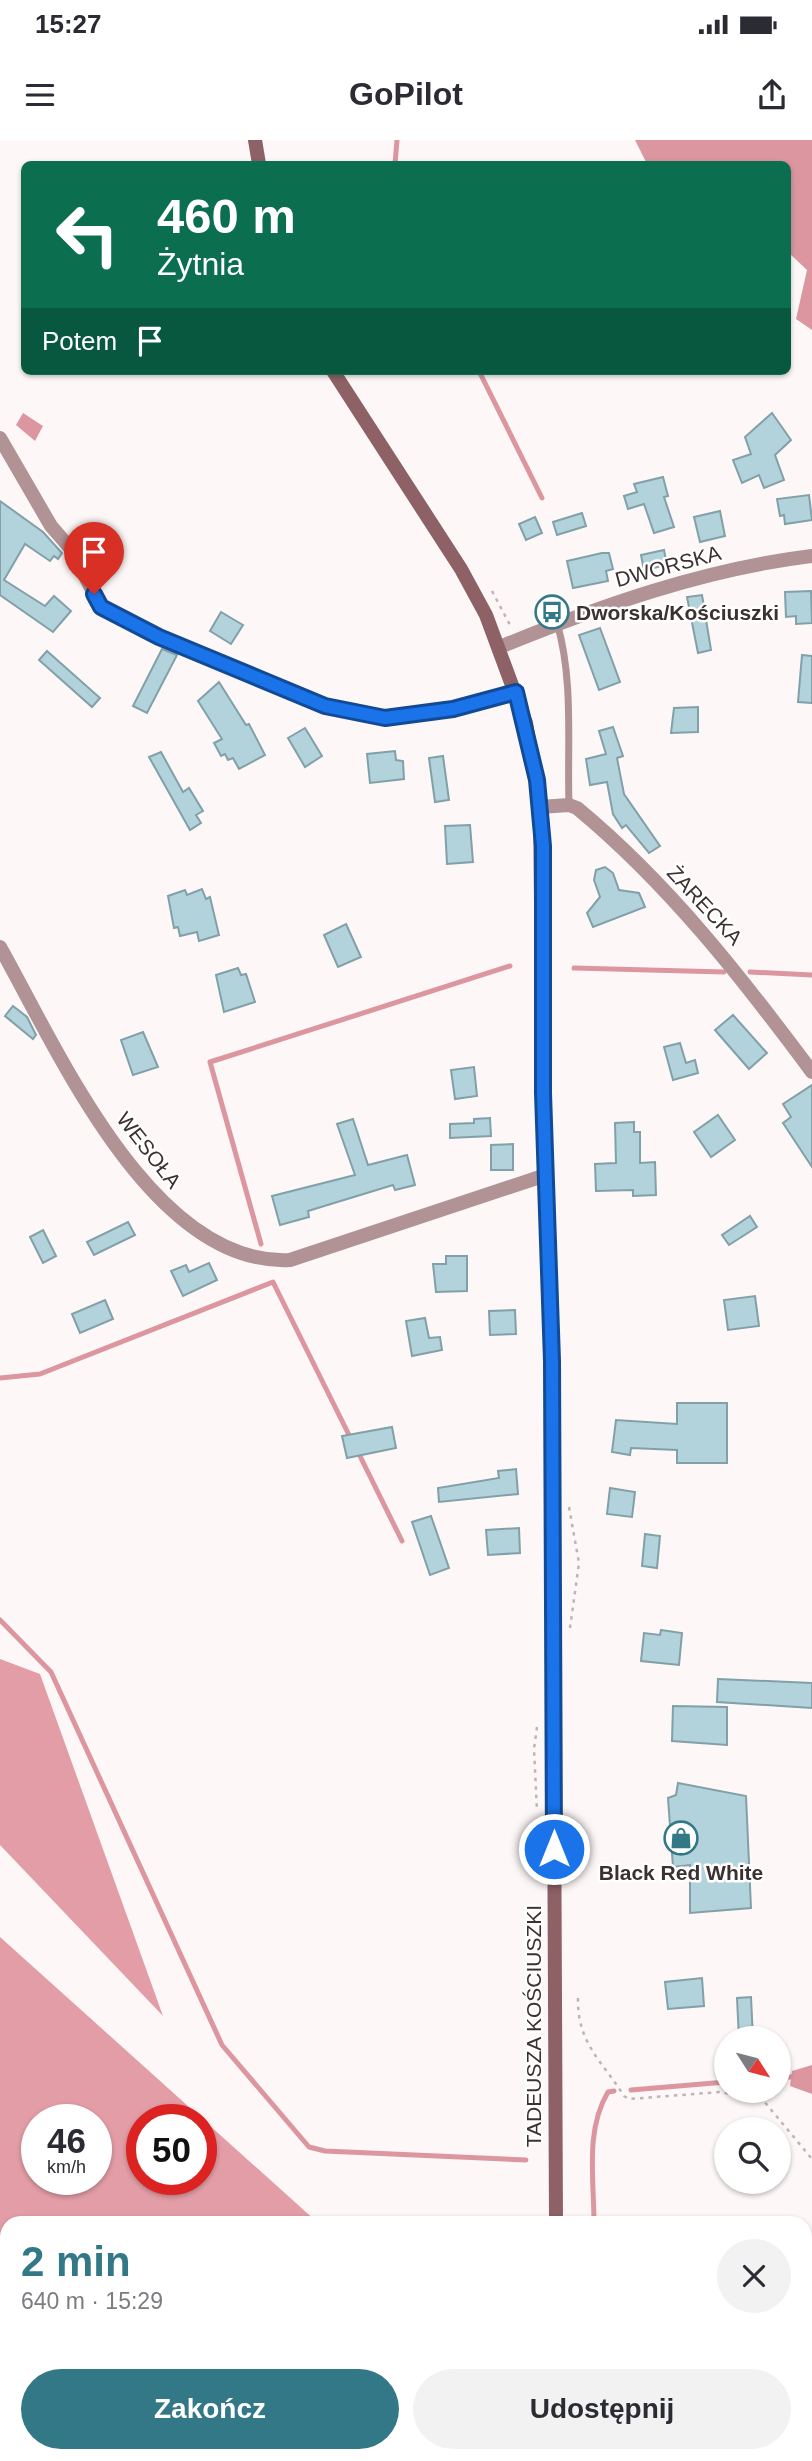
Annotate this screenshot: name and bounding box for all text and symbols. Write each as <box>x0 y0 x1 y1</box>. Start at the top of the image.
text: 15:27 <box>35 9 102 39</box>
icon: menu <box>21 76 59 114</box>
text: GoPilot <box>349 76 463 112</box>
icon: share <box>753 76 791 114</box>
icon: left <box>42 189 133 280</box>
text: 460 m <box>157 189 296 243</box>
text: Żytnia <box>157 246 244 282</box>
icon: arrive <box>131 322 169 360</box>
text: Potem <box>42 326 117 356</box>
pin <box>64 522 124 594</box>
icon: arrive <box>75 533 113 571</box>
street label: DWORSKA <box>613 541 723 591</box>
bus stop icon: Dworska/Kościuszki <box>533 593 571 631</box>
place label: Dworska/Kościuszki <box>576 601 779 624</box>
street label: ŻARECKA <box>663 861 747 949</box>
street label: WESOŁA <box>112 1108 186 1192</box>
position arrow <box>517 1812 591 1886</box>
shop icon: Black Red White <box>662 1819 700 1857</box>
place label: Black Red White <box>599 1861 763 1884</box>
street label: TADEUSZA KOŚCIUSZKI <box>522 1905 545 2147</box>
north arrow <box>714 2026 791 2104</box>
map controls <box>714 2026 791 2194</box>
speed limit sign: 50 <box>126 2104 217 2195</box>
button: search <box>714 2117 791 2194</box>
text: 46 <box>47 2121 86 2160</box>
text: km/h <box>47 2157 86 2177</box>
text: 2 min <box>21 2238 131 2285</box>
button: close <box>717 2239 791 2313</box>
text: 640 m · 15:29 <box>21 2288 163 2314</box>
button: Zakończ <box>21 2369 399 2449</box>
button: Udostępnij <box>413 2369 791 2449</box>

